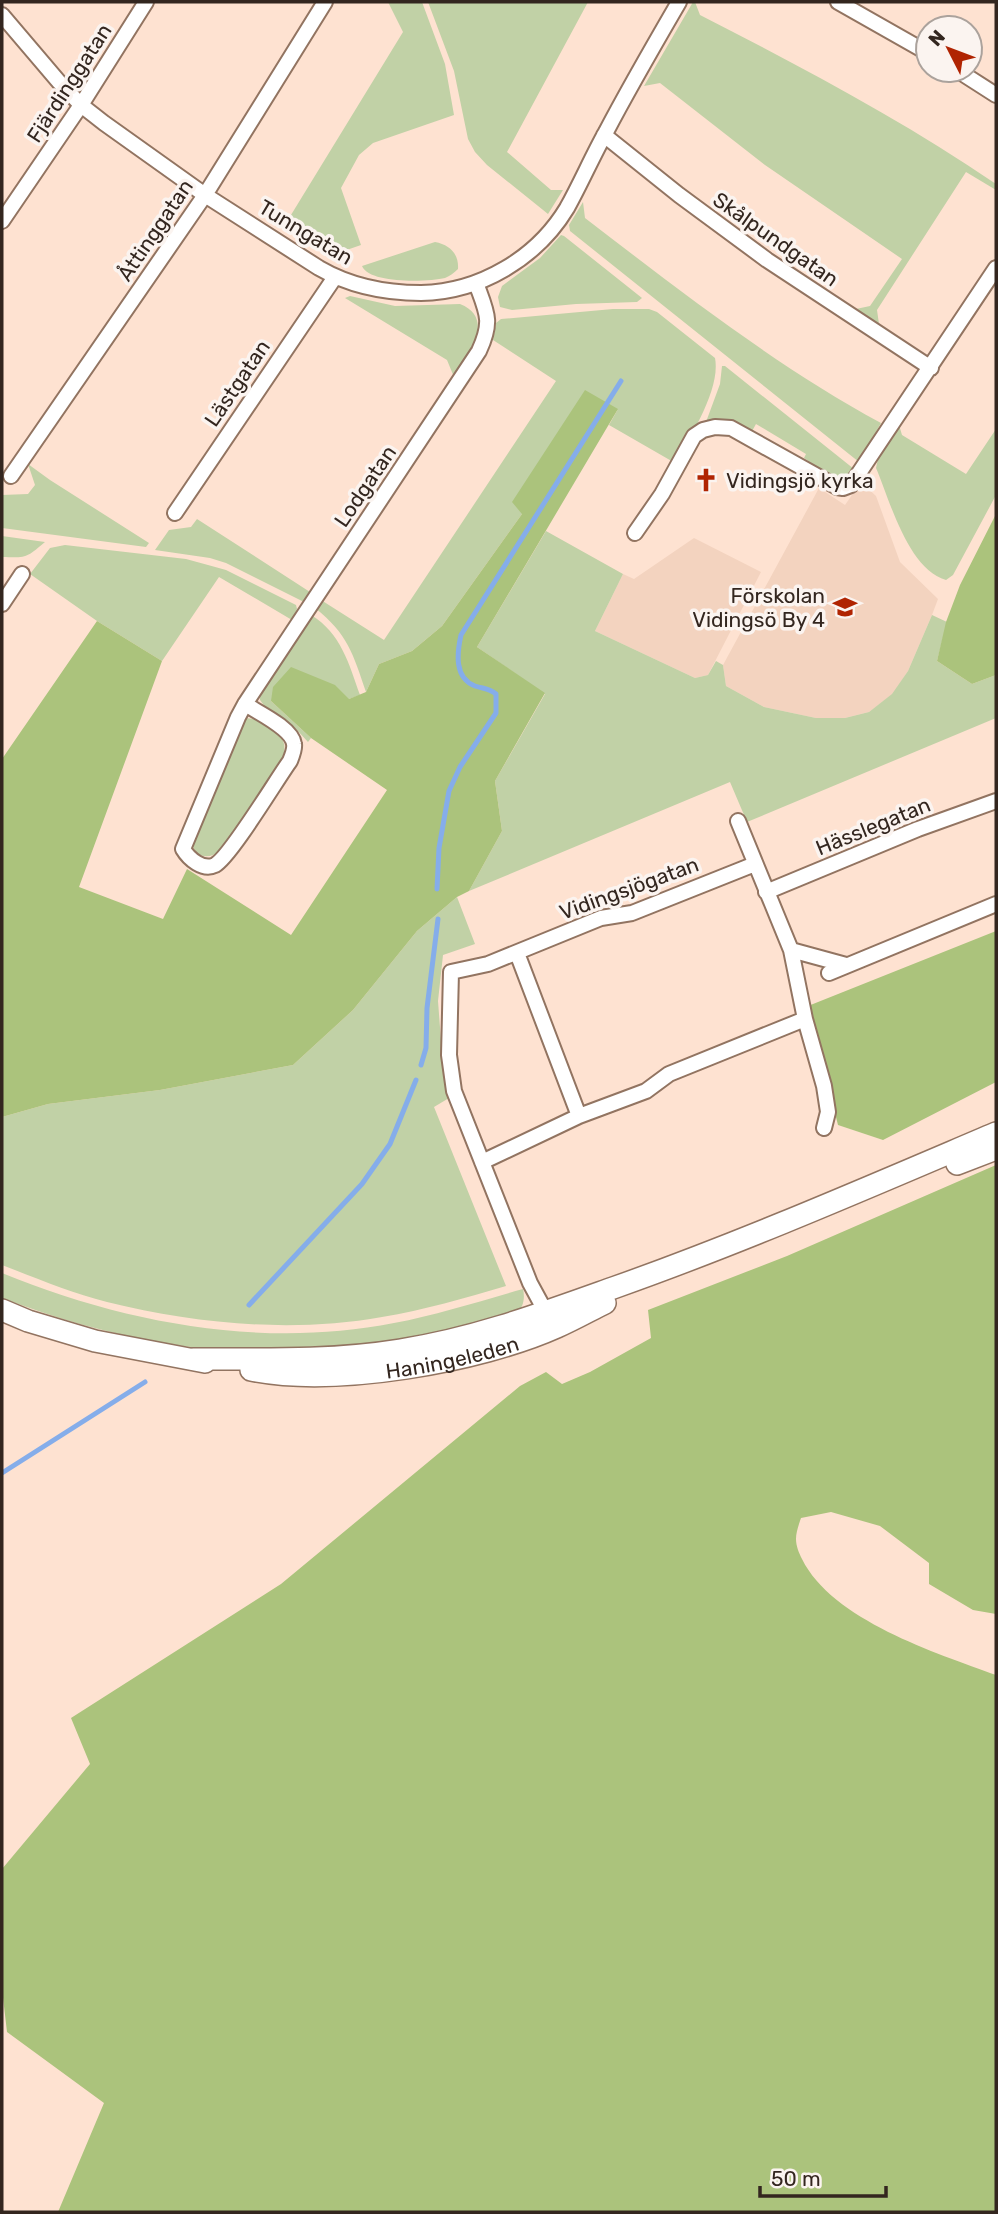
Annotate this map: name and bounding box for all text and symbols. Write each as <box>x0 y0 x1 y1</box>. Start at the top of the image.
north arrow <box>914 14 984 84</box>
street label: Fjärdinggatan <box>21 19 117 147</box>
text: N <box>924 25 950 51</box>
street label: Åttinggatan <box>112 175 198 285</box>
street label: Skålpundgatan <box>708 187 844 291</box>
street label: Tunngatan <box>255 194 357 270</box>
street label: Lästgatan <box>199 335 275 431</box>
street label: Lodgatan <box>329 441 401 531</box>
church icon: Vidingsjö kyrka <box>692 466 720 494</box>
place label: Vidingsjö kyrka <box>726 468 873 493</box>
place label: Förskolan Vidingsö By 4 <box>692 583 825 632</box>
school or university icon: Förskolan Vidingsö By 4 <box>831 593 859 621</box>
street label: Hässlegatan <box>812 792 934 860</box>
street label: Vidingsjögatan <box>556 851 702 925</box>
street label: Haningeleden <box>384 1330 522 1383</box>
scale bar <box>760 2154 886 2198</box>
text: 50 m <box>771 2166 821 2191</box>

